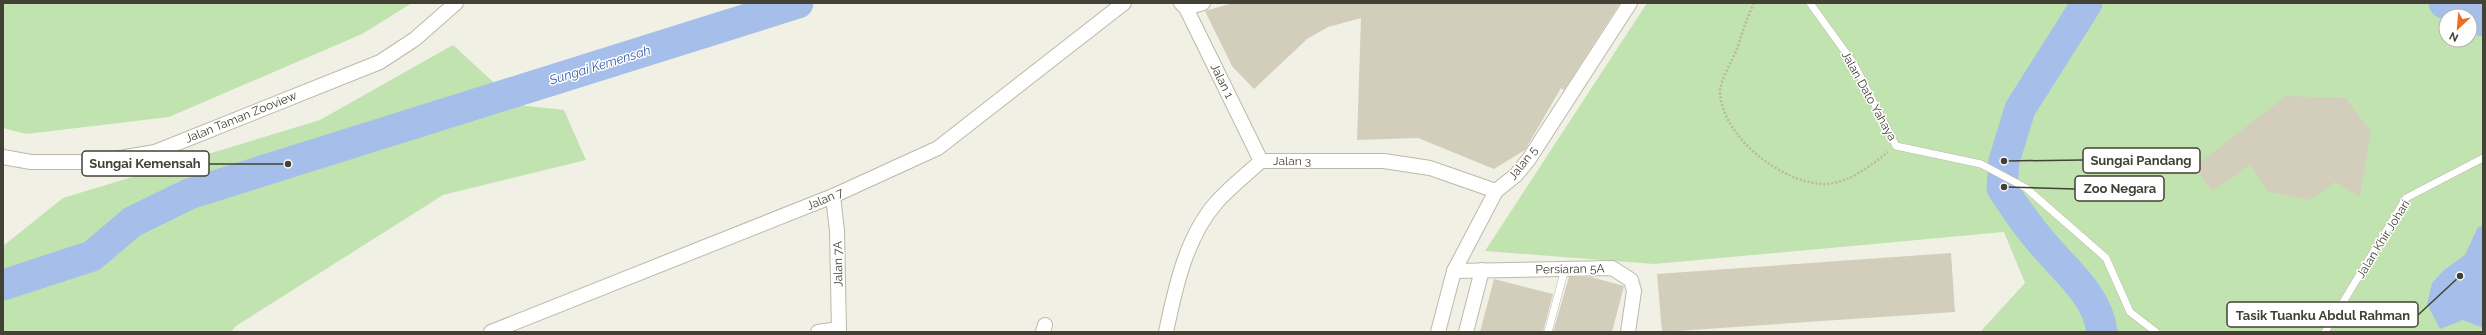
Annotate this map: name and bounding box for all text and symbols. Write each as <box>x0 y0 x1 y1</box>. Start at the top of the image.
north arrow <box>2438 8 2478 48</box>
text: N <box>2447 29 2460 44</box>
water label: Sungai Kemensah <box>547 42 652 88</box>
street label: Jalan Dato Yahaya <box>1839 49 1899 143</box>
street label: Jalan 1 <box>1208 61 1236 101</box>
street label: Jalan Taman Zooview <box>183 88 299 146</box>
street label: Jalan 5 <box>1506 143 1541 183</box>
callout: Sungai Pandang <box>2083 148 2200 173</box>
callout: Sungai Kemensah <box>82 151 209 176</box>
text: Sungai Pandang <box>2090 153 2192 168</box>
street label: Jalan 3 <box>1273 154 1311 168</box>
text: Sungai Kemensah <box>89 156 201 171</box>
callout: Zoo Negara <box>2075 176 2164 201</box>
text: Zoo Negara <box>2084 181 2157 196</box>
street label: Jalan 7 <box>805 185 846 213</box>
street label: Jalan Khir Johari <box>2353 197 2413 281</box>
street label: Jalan 7A <box>831 241 845 287</box>
street label: Persiaran 5A <box>1535 261 1605 277</box>
callout: Tasik Tuanku Abdul Rahman <box>2227 302 2418 327</box>
text: Tasik Tuanku Abdul Rahman <box>2236 308 2410 323</box>

